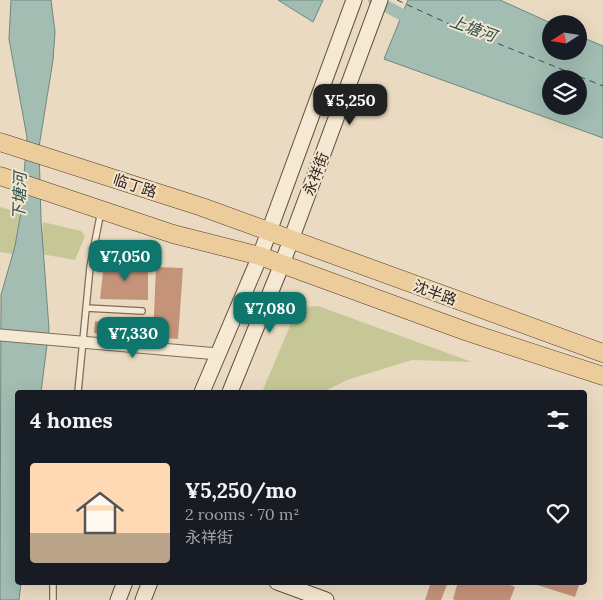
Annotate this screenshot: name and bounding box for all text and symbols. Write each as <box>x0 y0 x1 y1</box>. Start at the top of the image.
water label: 上塘河 <box>447 10 502 47</box>
north arrow <box>542 15 588 60</box>
map controls <box>542 15 587 115</box>
button: layers <box>542 70 587 115</box>
pin: ¥5,250 <box>309 84 391 126</box>
text: ¥5,250 <box>324 90 376 110</box>
street label: 永祥街 <box>299 149 332 198</box>
water label: 下塘河 <box>8 169 30 220</box>
street label: 临丁路 <box>111 170 159 202</box>
pin: ¥7,050 <box>84 240 166 282</box>
text: ¥7,050 <box>100 246 150 266</box>
street label: 沈半路 <box>411 276 460 309</box>
pin: ¥7,080 <box>229 292 311 334</box>
text: ¥7,080 <box>244 298 296 318</box>
pin: ¥7,330 <box>92 316 174 359</box>
text: ¥7,330 <box>108 323 158 343</box>
icon: filters <box>544 406 572 434</box>
text: 4 homes <box>30 407 113 434</box>
text: ¥5,250/mo <box>185 477 297 504</box>
icon: home <box>70 483 130 543</box>
icon: heart <box>544 499 572 527</box>
text: 2 rooms · 70 m² <box>185 504 299 524</box>
text: 永祥街 <box>185 527 233 547</box>

